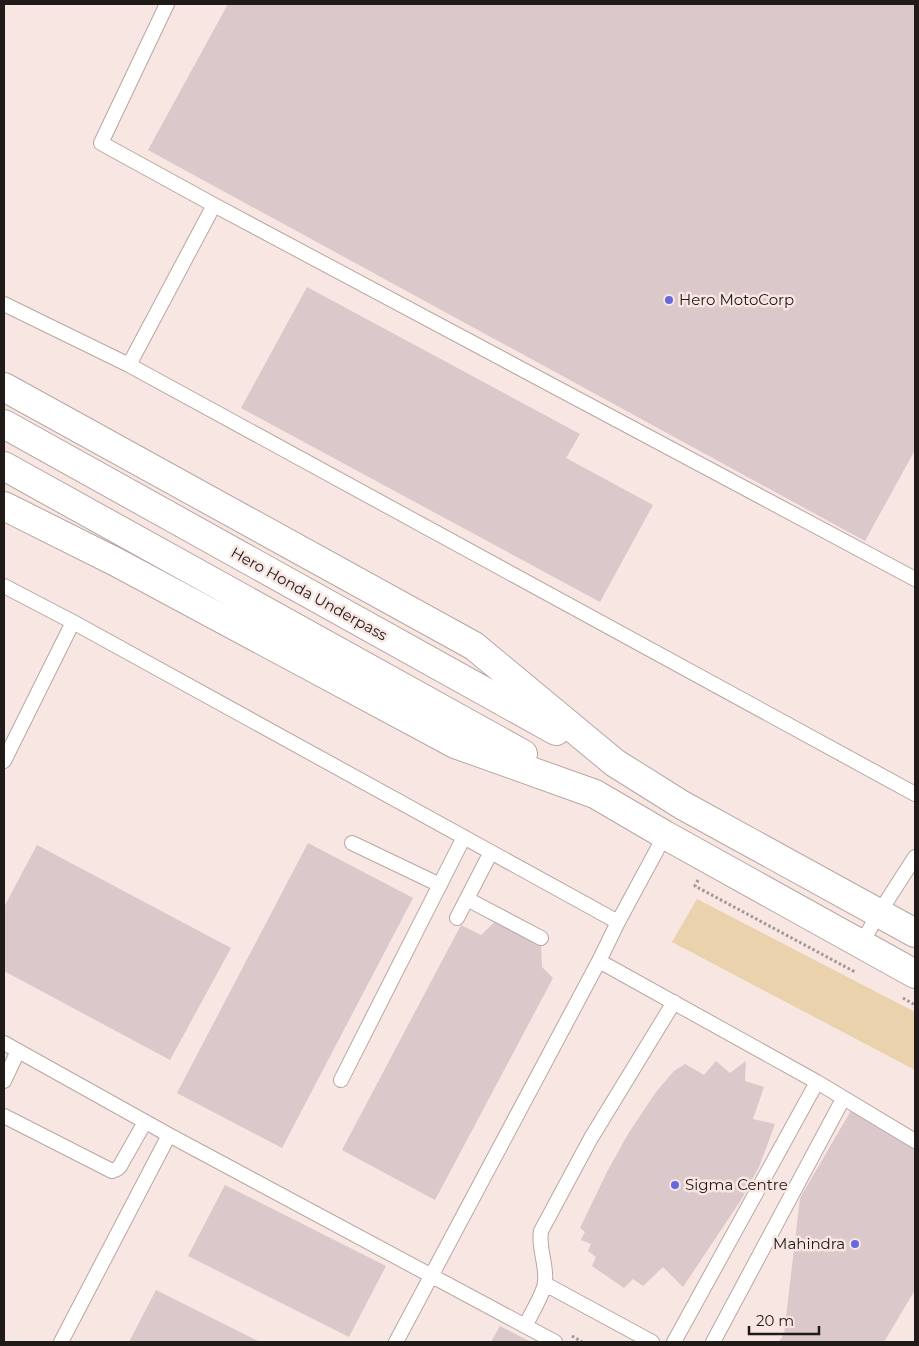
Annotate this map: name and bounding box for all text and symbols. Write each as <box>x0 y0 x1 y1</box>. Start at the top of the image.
place label: Hero MotoCorp <box>679 290 794 309</box>
marker: Hero MotoCorp <box>663 294 675 306</box>
street label: Hero Honda Underpass <box>228 543 391 645</box>
place label: Sigma Centre <box>685 1175 788 1194</box>
marker: Sigma Centre <box>669 1179 681 1191</box>
place label: Mahindra <box>773 1234 845 1253</box>
marker: Mahindra <box>849 1238 861 1250</box>
scale bar <box>749 1304 819 1336</box>
text: 20 m <box>756 1311 794 1330</box>

